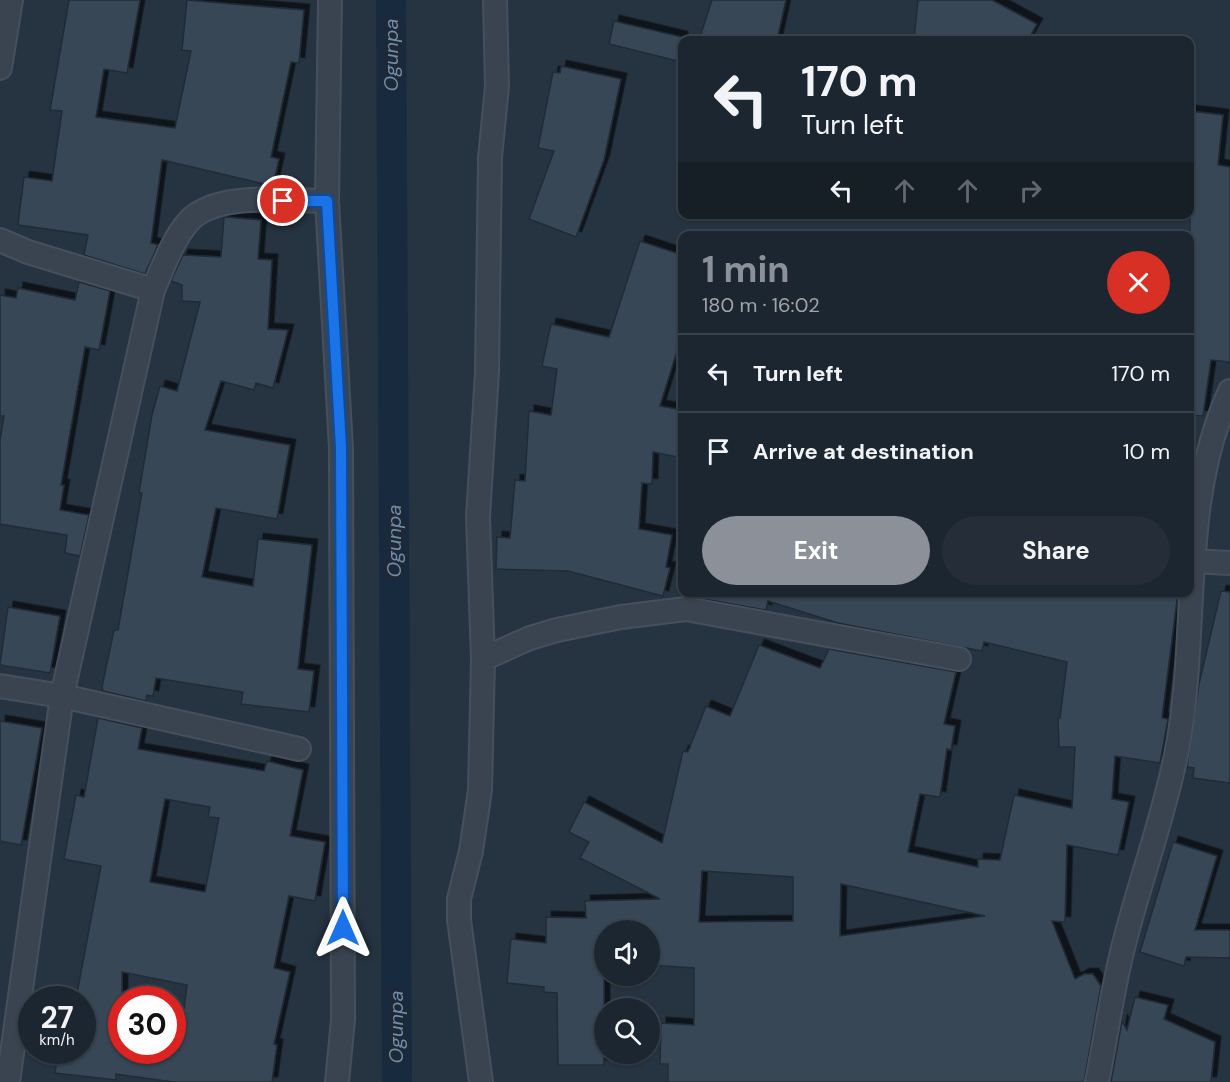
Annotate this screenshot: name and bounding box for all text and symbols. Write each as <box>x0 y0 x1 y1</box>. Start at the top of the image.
water label: Ogunpa <box>378 18 404 92</box>
text: 170 m <box>801 54 918 109</box>
icon: left <box>702 60 780 138</box>
text: Turn left <box>801 107 904 142</box>
icon: left <box>825 174 858 207</box>
icon: ahead <box>888 174 921 207</box>
icon: ahead <box>951 174 984 207</box>
icon: right <box>1014 174 1047 207</box>
pin <box>257 175 308 226</box>
icon: arrive <box>266 184 299 217</box>
text: 1 min <box>702 246 790 293</box>
button: close <box>1107 251 1170 314</box>
text: 180 m · 16:02 <box>702 292 820 318</box>
icon: left <box>702 357 735 390</box>
text: Turn left <box>753 359 843 388</box>
text: 170 m <box>1111 359 1170 388</box>
icon: arrive <box>702 435 735 468</box>
text: Arrive at destination <box>753 437 974 466</box>
text: 10 m <box>1123 437 1170 466</box>
water label: Ogunpa <box>381 504 407 578</box>
button: Exit <box>702 516 930 585</box>
button: Share <box>942 516 1170 585</box>
position arrow <box>311 896 375 960</box>
map controls <box>594 920 660 1064</box>
button: sound <box>594 920 660 986</box>
speed limit sign: 30 <box>108 986 186 1064</box>
water label: Ogunpa <box>383 990 409 1064</box>
text: 27 <box>40 998 74 1037</box>
button: search <box>594 998 660 1064</box>
text: km/h <box>39 1030 75 1050</box>

